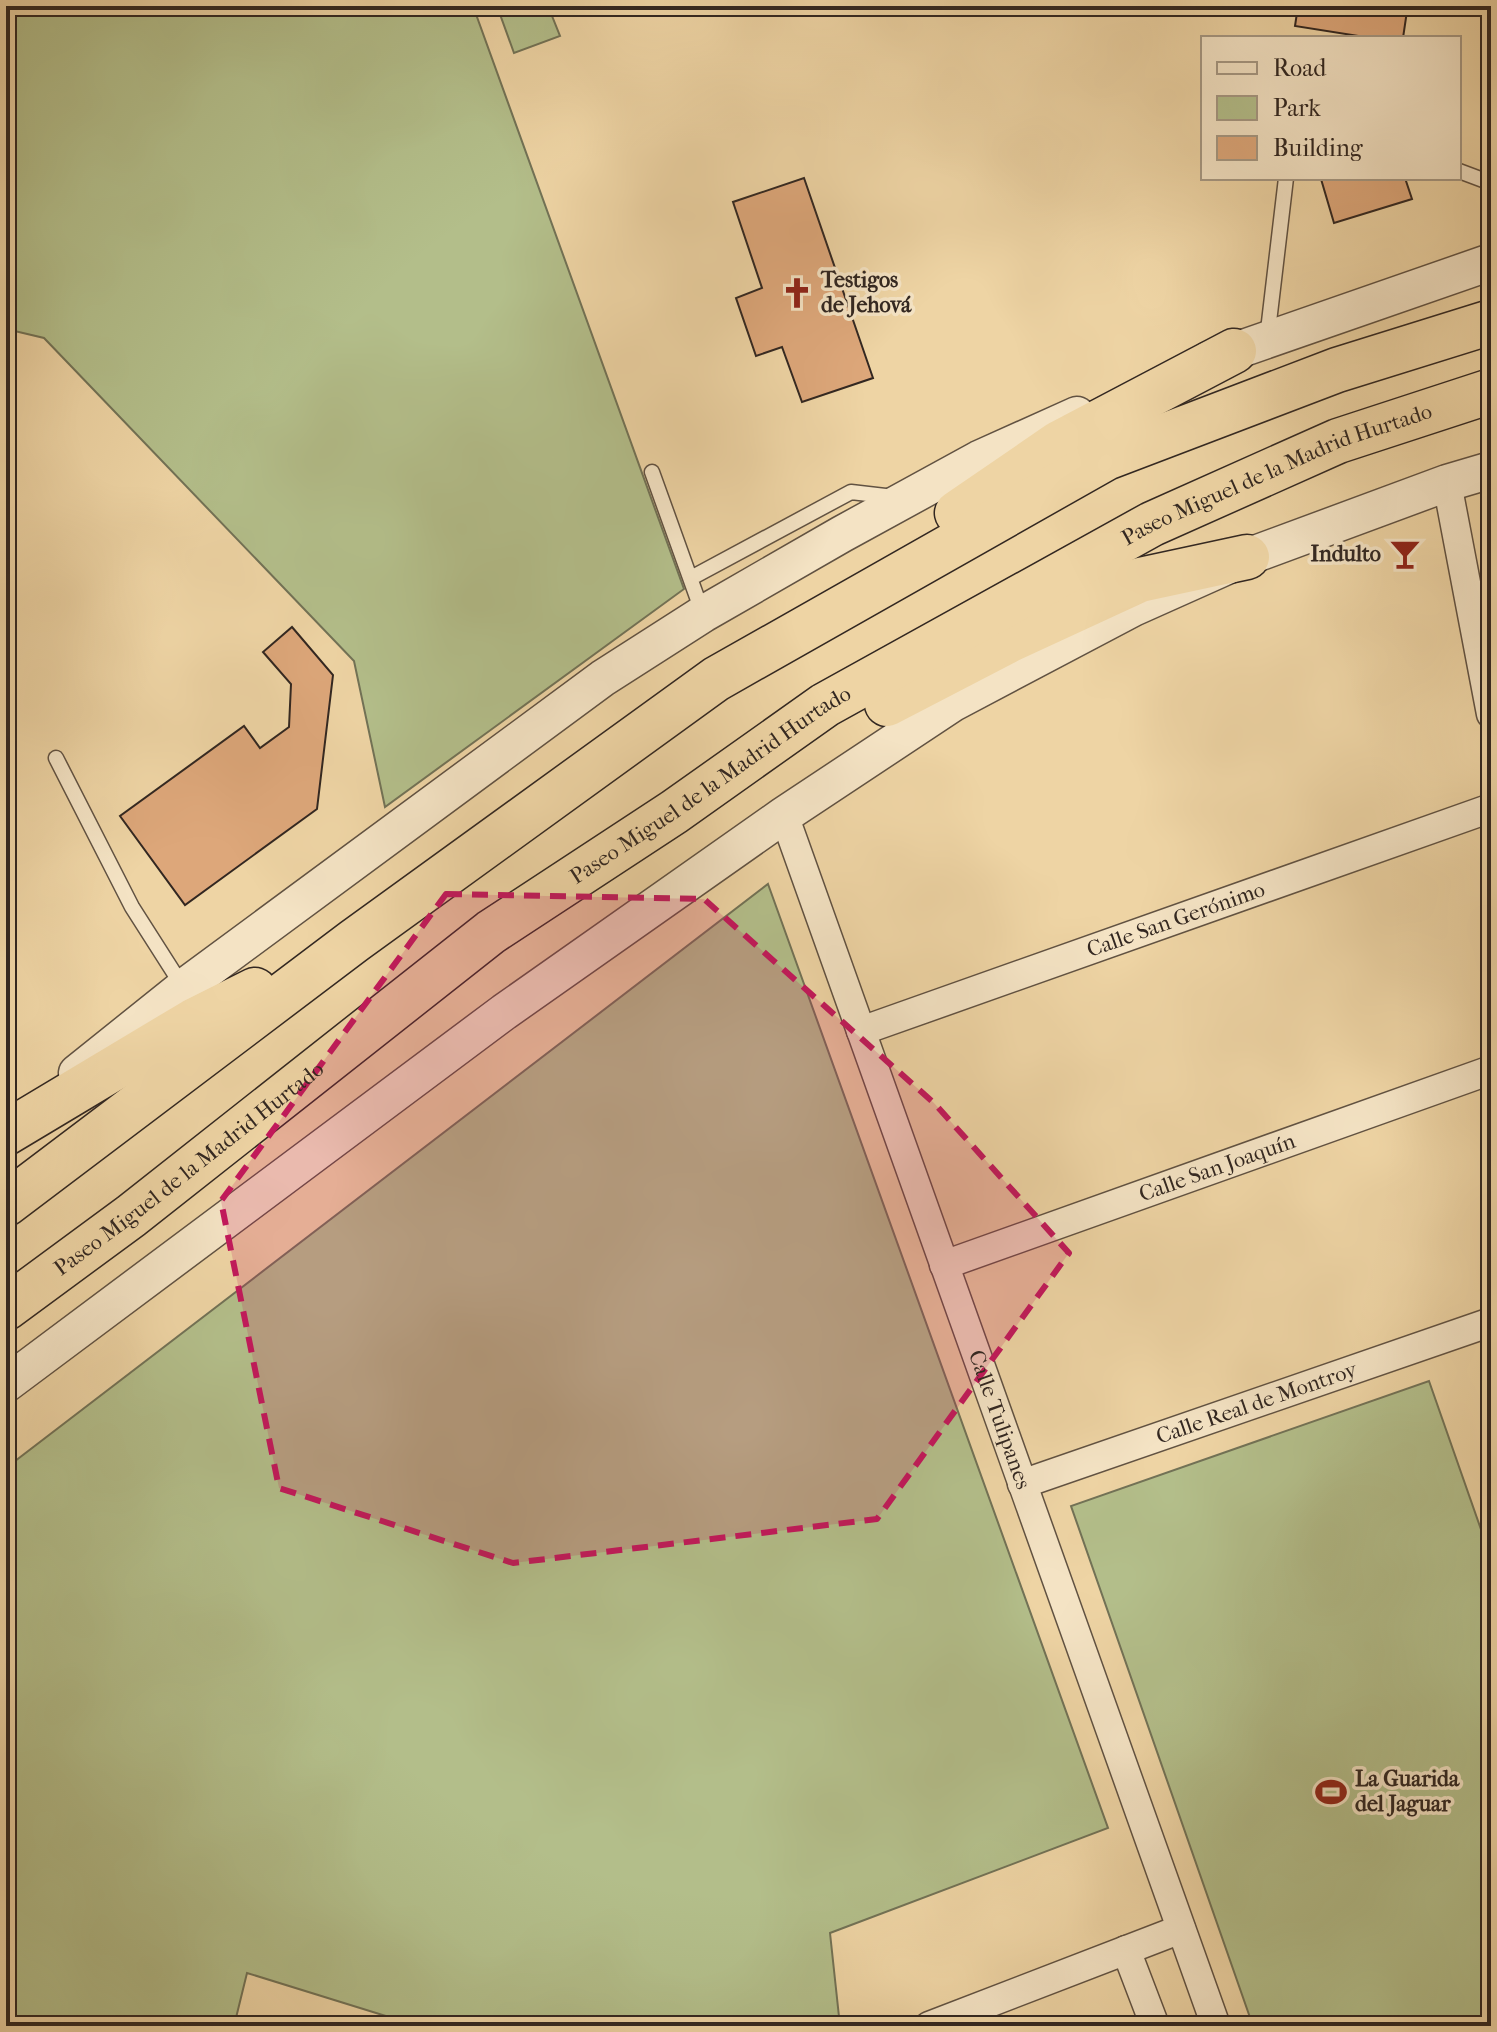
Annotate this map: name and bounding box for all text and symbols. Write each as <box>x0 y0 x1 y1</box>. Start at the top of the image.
legend <box>1201 36 1461 180</box>
text: Road <box>1273 54 1327 82</box>
text: Park <box>1273 94 1321 122</box>
text: Building <box>1273 134 1364 162</box>
place label: Testigos de Jehová <box>820 267 912 318</box>
church icon: Testigos de Jehová <box>780 276 814 310</box>
street label: Paseo Miguel de la Madrid Hurtado <box>1117 398 1435 551</box>
bar icon: Indulto <box>1388 537 1422 571</box>
place label: Indulto <box>1310 541 1381 567</box>
street label: Paseo Miguel de la Madrid Hurtado <box>565 680 855 890</box>
street label: Calle San Gerónimo <box>1083 876 1268 963</box>
street label: Paseo Miguel de la Madrid Hurtado <box>49 1056 329 1281</box>
street label: Calle San Joaquín <box>1136 1128 1299 1207</box>
street label: Calle Tulipanes <box>963 1347 1036 1493</box>
street label: Calle Real de Montroy <box>1153 1356 1361 1450</box>
place label: La Guarida del Jaguar <box>1355 1766 1460 1817</box>
sports icon: La Guarida del Jaguar <box>1314 1775 1348 1809</box>

